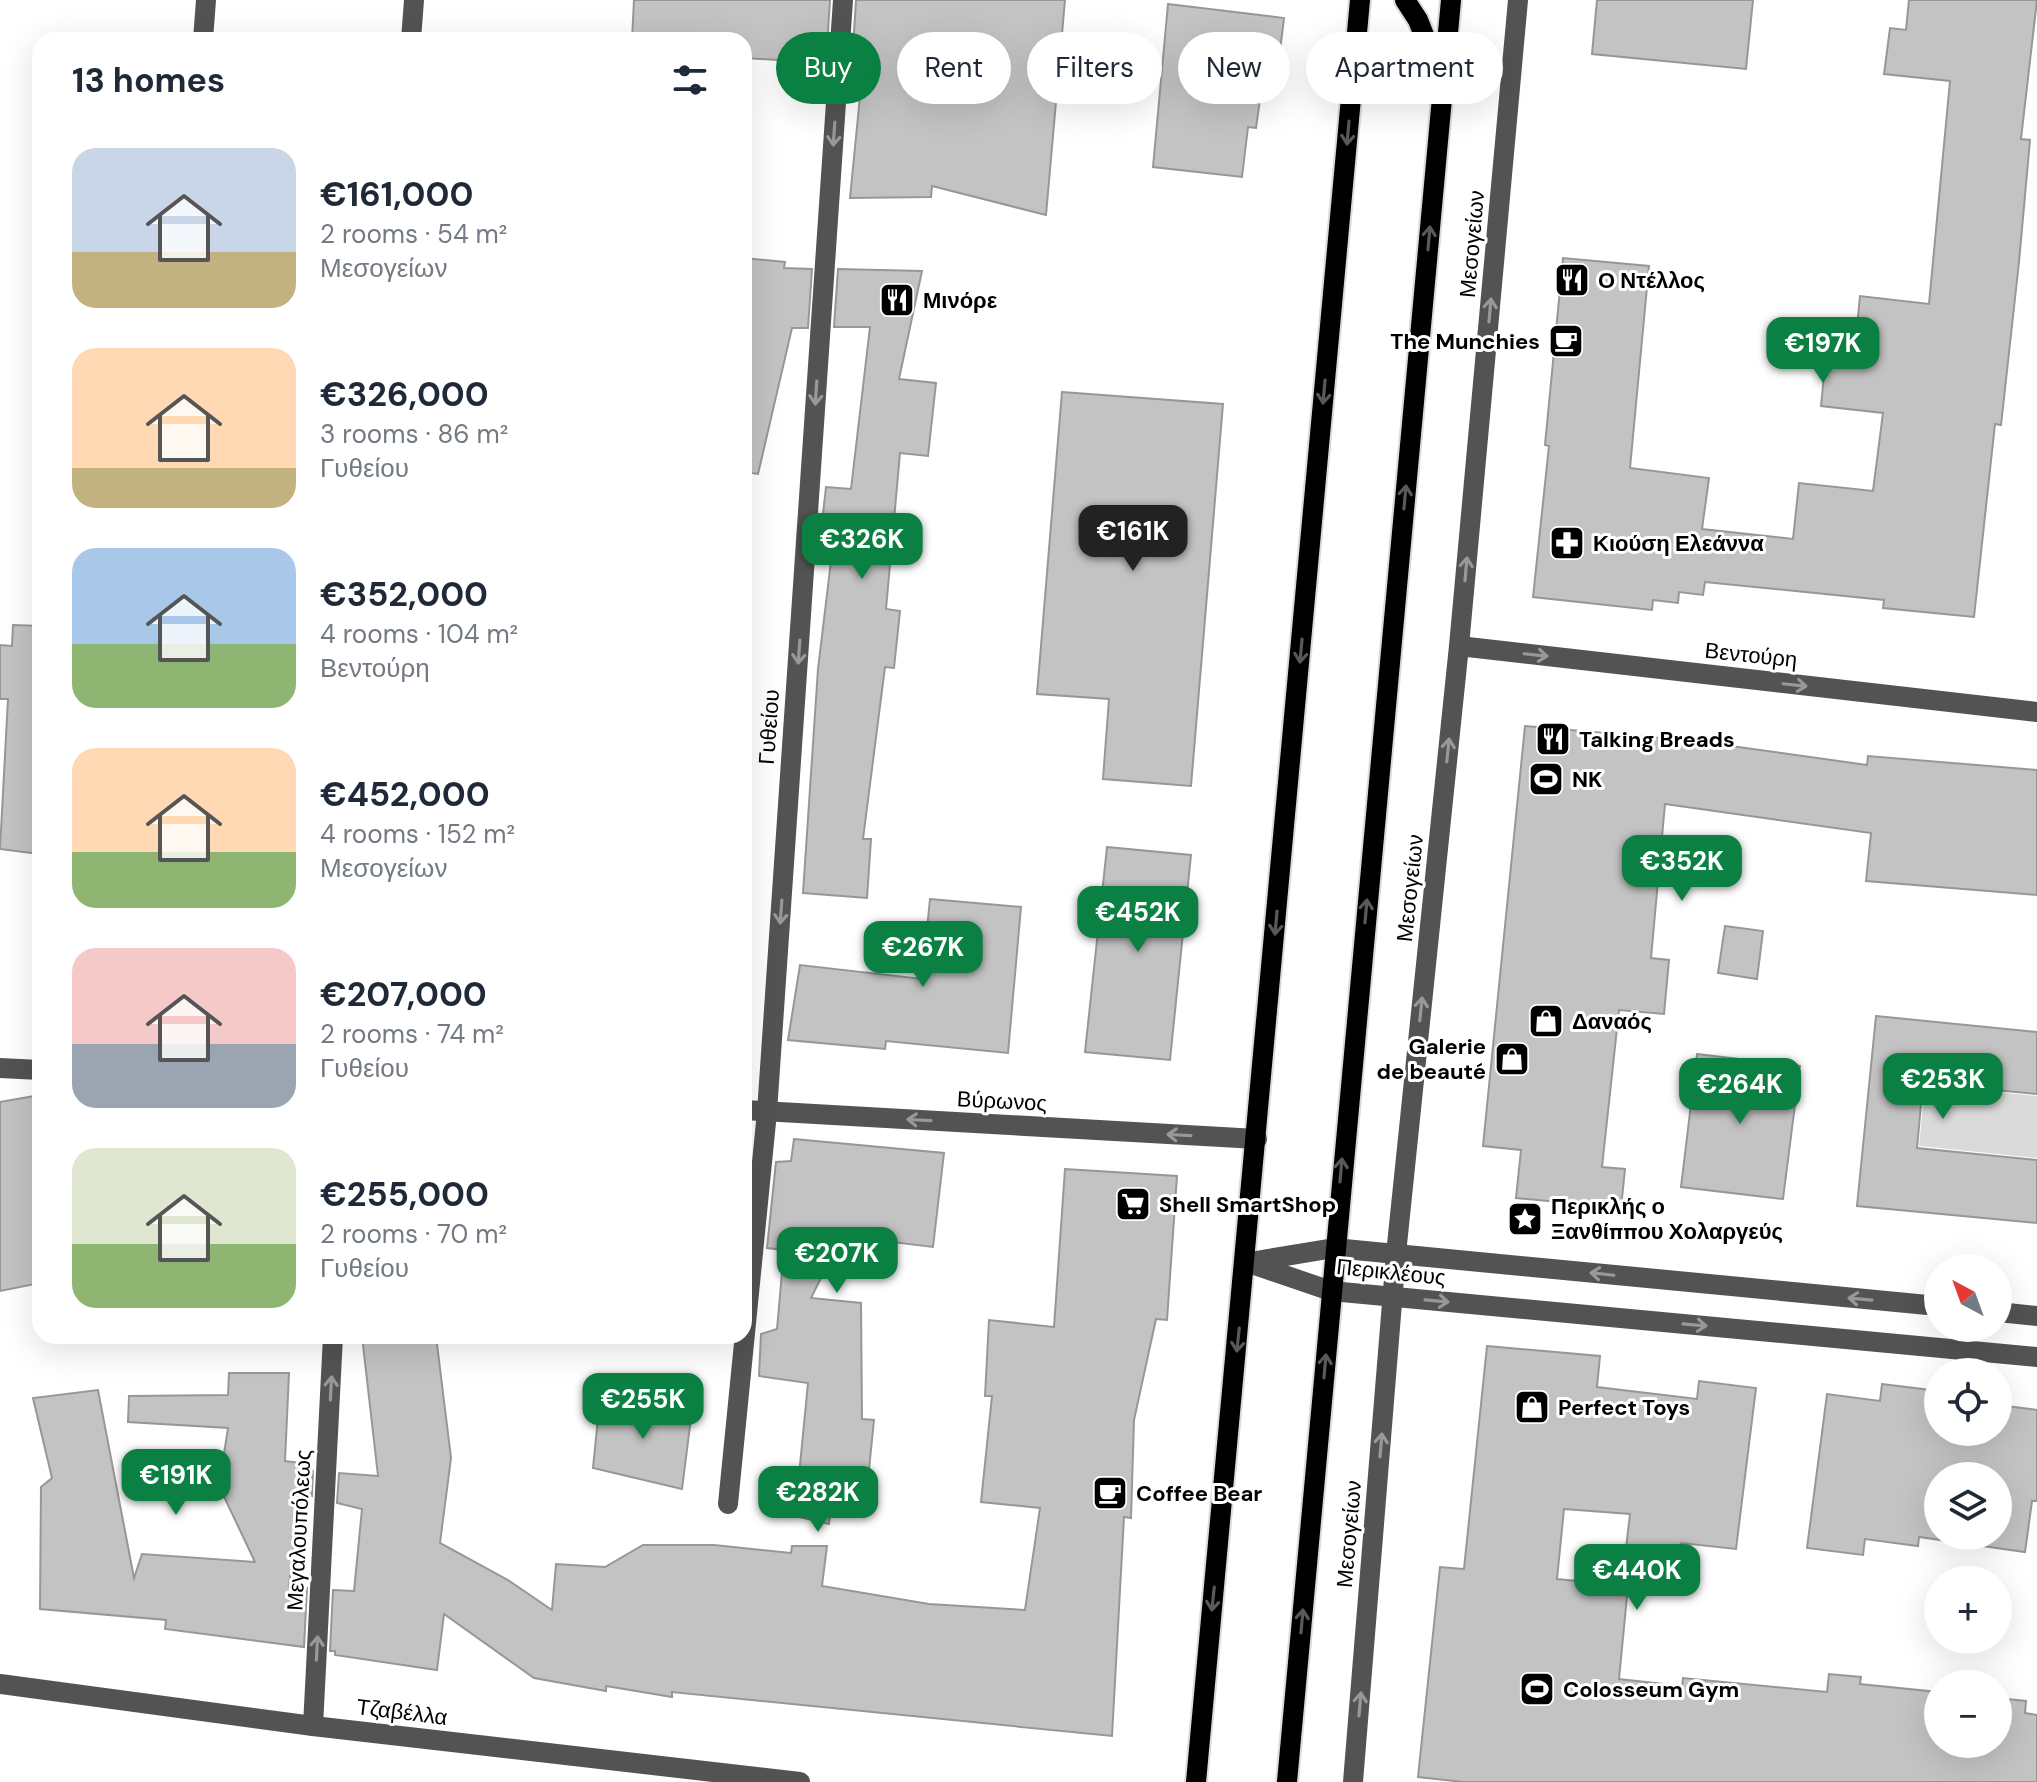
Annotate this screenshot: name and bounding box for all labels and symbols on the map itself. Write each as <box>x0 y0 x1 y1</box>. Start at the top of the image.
one-way arrow <box>826 120 841 147</box>
one-way arrow <box>1340 120 1355 146</box>
street label: Μεσογείων <box>1453 189 1491 299</box>
one-way arrow <box>1421 226 1436 252</box>
restaurant icon: Ο Ντέλλος <box>1553 261 1591 299</box>
place label: Ο Ντέλλος <box>1598 266 1705 295</box>
restaurant icon: Μινόρε <box>878 281 916 319</box>
place label: Μινόρε <box>923 286 998 315</box>
one-way arrow <box>1483 297 1498 324</box>
pin: €197K <box>1767 317 1879 385</box>
cafe icon: The Munchies <box>1547 322 1585 360</box>
place label: The Munchies <box>1390 327 1540 356</box>
one-way arrow <box>1317 378 1332 405</box>
one-way arrow <box>808 379 823 406</box>
one-way arrow <box>1397 484 1412 511</box>
pin: €161K <box>1077 505 1189 573</box>
pin: €326K <box>806 513 918 581</box>
pharmacy icon: Κιούση Ελεάννα <box>1548 524 1586 562</box>
place label: Κιούση Ελεάννα <box>1593 529 1764 558</box>
one-way arrow <box>1459 556 1474 583</box>
street label: Βεντούρη <box>1703 636 1799 674</box>
one-way arrow <box>1293 637 1308 664</box>
one-way arrow <box>791 639 806 665</box>
one-way arrow <box>1522 648 1549 663</box>
one-way arrow <box>1781 677 1808 692</box>
street label: Γυθείου <box>752 688 786 766</box>
restaurant icon: Talking Breads <box>1534 720 1572 758</box>
place label: Talking Breads <box>1579 725 1735 754</box>
one-way arrow <box>1441 737 1456 764</box>
sports icon: NK <box>1527 760 1565 798</box>
place label: NK <box>1572 765 1602 794</box>
street label: Μεσογείων <box>1390 833 1430 943</box>
pin: €352K <box>1626 835 1738 903</box>
pin: €452K <box>1082 886 1194 954</box>
one-way arrow <box>773 898 788 925</box>
one-way arrow <box>1358 898 1373 925</box>
one-way arrow <box>1269 909 1284 936</box>
pin: €267K <box>867 921 979 989</box>
one-way arrow <box>1414 996 1429 1023</box>
shop icon: Δαναός <box>1527 1002 1565 1040</box>
place label: Δαναός <box>1572 1007 1652 1036</box>
place label: Galerie de beauté <box>1377 1032 1486 1086</box>
shop icon: Galerie de beauté <box>1493 1040 1531 1078</box>
pin: €253K <box>1887 1053 1999 1121</box>
pin: €264K <box>1684 1058 1796 1126</box>
street label: Βύρωνος <box>956 1084 1048 1118</box>
one-way arrow <box>906 1113 933 1128</box>
one-way arrow <box>1166 1127 1193 1142</box>
one-way arrow <box>1334 1157 1349 1184</box>
supermarket icon: Shell SmartShop <box>1114 1185 1152 1223</box>
place label: Shell SmartShop <box>1159 1190 1336 1219</box>
place label: Περικλής ο Ξανθίππου Χολαργεύς <box>1551 1192 1783 1246</box>
place icon: Περικλής ο Ξανθίππου Χολαργεύς <box>1506 1200 1544 1238</box>
pin: €207K <box>781 1227 893 1295</box>
street label: Περικλέους <box>1335 1252 1447 1292</box>
north arrow <box>1924 1254 2012 1342</box>
one-way arrow <box>1589 1266 1615 1281</box>
one-way arrow <box>1847 1291 1874 1306</box>
one-way arrow <box>1423 1294 1450 1309</box>
one-way arrow <box>1682 1318 1708 1333</box>
one-way arrow <box>1230 1326 1245 1353</box>
one-way arrow <box>1317 1353 1332 1379</box>
pin: €255K <box>587 1373 699 1441</box>
one-way arrow <box>323 1375 338 1402</box>
shop icon: Perfect Toys <box>1513 1388 1551 1426</box>
place label: Perfect Toys <box>1558 1393 1690 1422</box>
one-way arrow <box>1373 1432 1388 1459</box>
pin: €191K <box>120 1449 232 1517</box>
street label: Μεγαλουπόλεως <box>280 1449 318 1611</box>
pin: €282K <box>762 1466 874 1534</box>
cafe icon: Coffee Bear <box>1091 1474 1129 1512</box>
place label: Coffee Bear <box>1136 1479 1262 1508</box>
street label: Μεσογείων <box>1330 1479 1368 1589</box>
pin: €440K <box>1581 1544 1693 1612</box>
one-way arrow <box>1205 1585 1220 1612</box>
one-way arrow <box>1295 1608 1310 1635</box>
one-way arrow <box>310 1635 325 1662</box>
sports icon: Colosseum Gym <box>1518 1670 1556 1708</box>
place label: Colosseum Gym <box>1563 1675 1739 1704</box>
one-way arrow <box>1353 1691 1368 1718</box>
street label: Τζαβέλλα <box>355 1692 449 1732</box>

